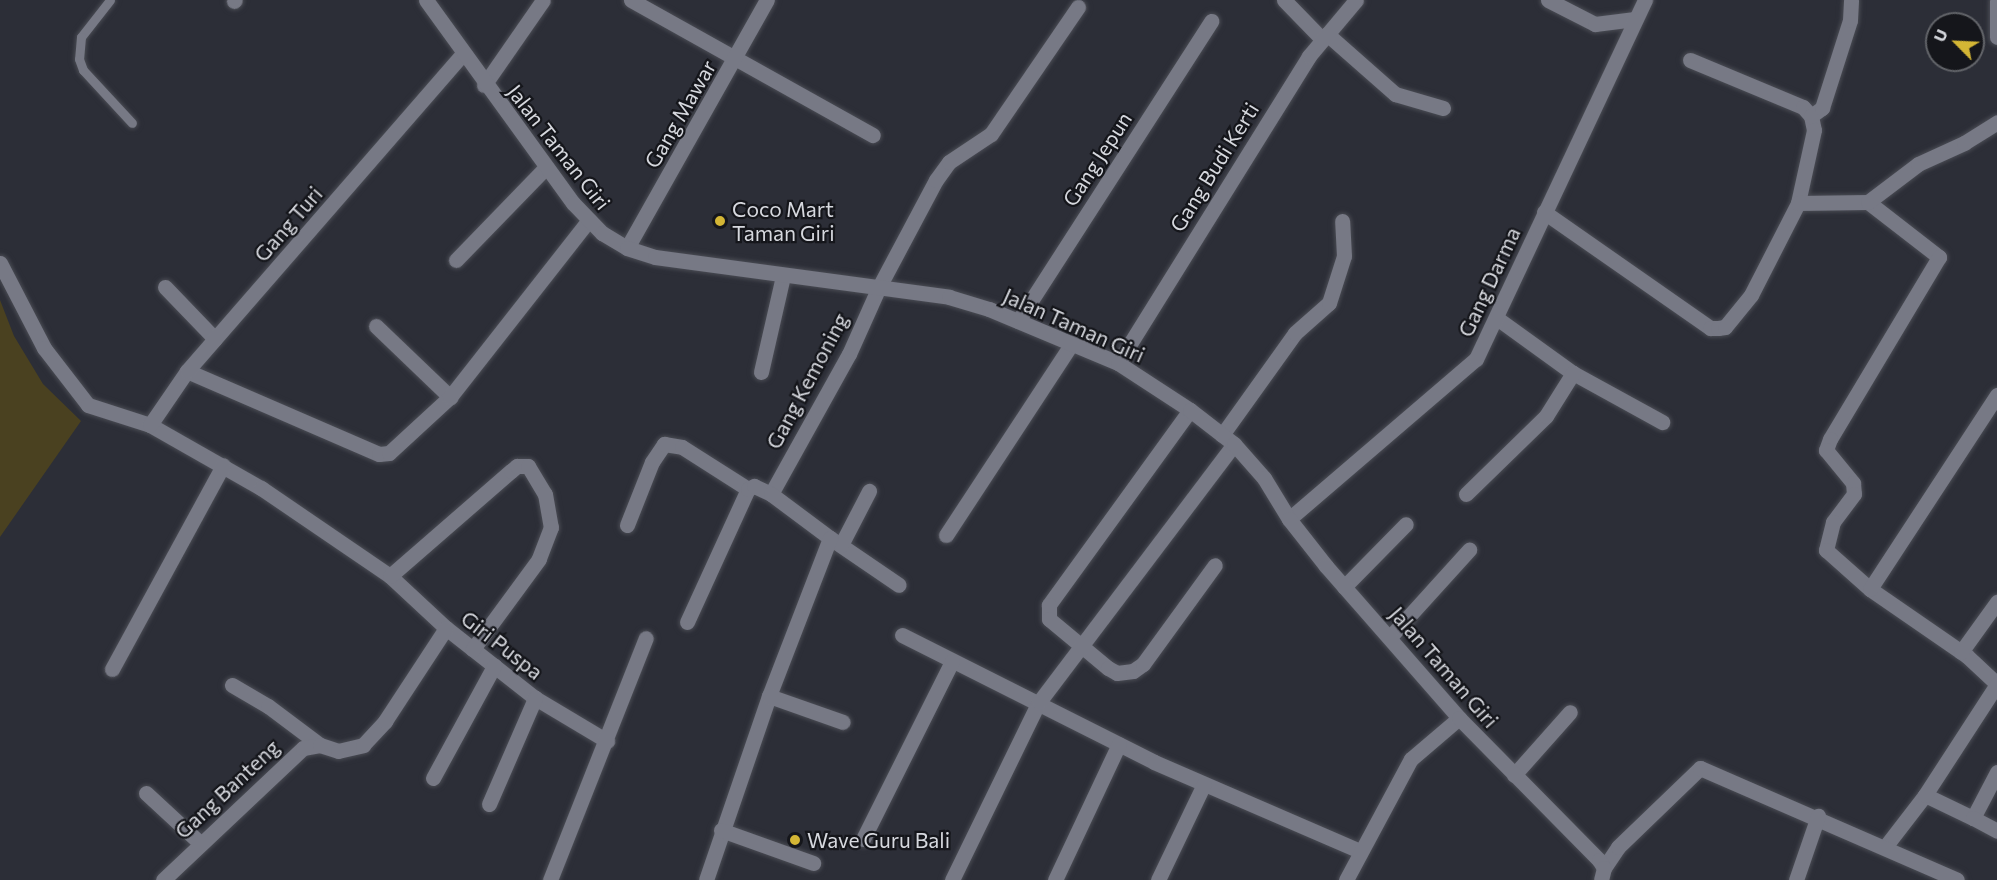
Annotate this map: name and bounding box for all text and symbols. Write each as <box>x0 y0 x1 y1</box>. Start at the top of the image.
north arrow <box>1925 12 1985 72</box>
text: U <box>1929 26 1951 44</box>
street label: Gang Mawar <box>639 56 721 172</box>
street label: Jalan Taman Giri <box>502 79 616 215</box>
street label: Gang Budi Kerti <box>1164 98 1264 236</box>
street label: Gang Jepun <box>1057 107 1137 211</box>
street label: Gang Turi <box>249 181 327 267</box>
place label: Coco Mart Taman Giri <box>732 196 835 246</box>
marker: Coco Mart Taman Giri <box>713 214 727 228</box>
street label: Gang Darma <box>1453 223 1525 341</box>
street label: Jalan Taman Giri <box>999 283 1149 367</box>
street label: Gang Kemoning <box>761 309 853 453</box>
street label: Jalan Taman Giri <box>1385 601 1503 733</box>
street label: Giri Puspa <box>456 605 548 685</box>
street label: Gang Banteng <box>170 734 284 844</box>
place label: Wave Guru Bali <box>807 827 950 853</box>
marker: Wave Guru Bali <box>788 833 802 847</box>

